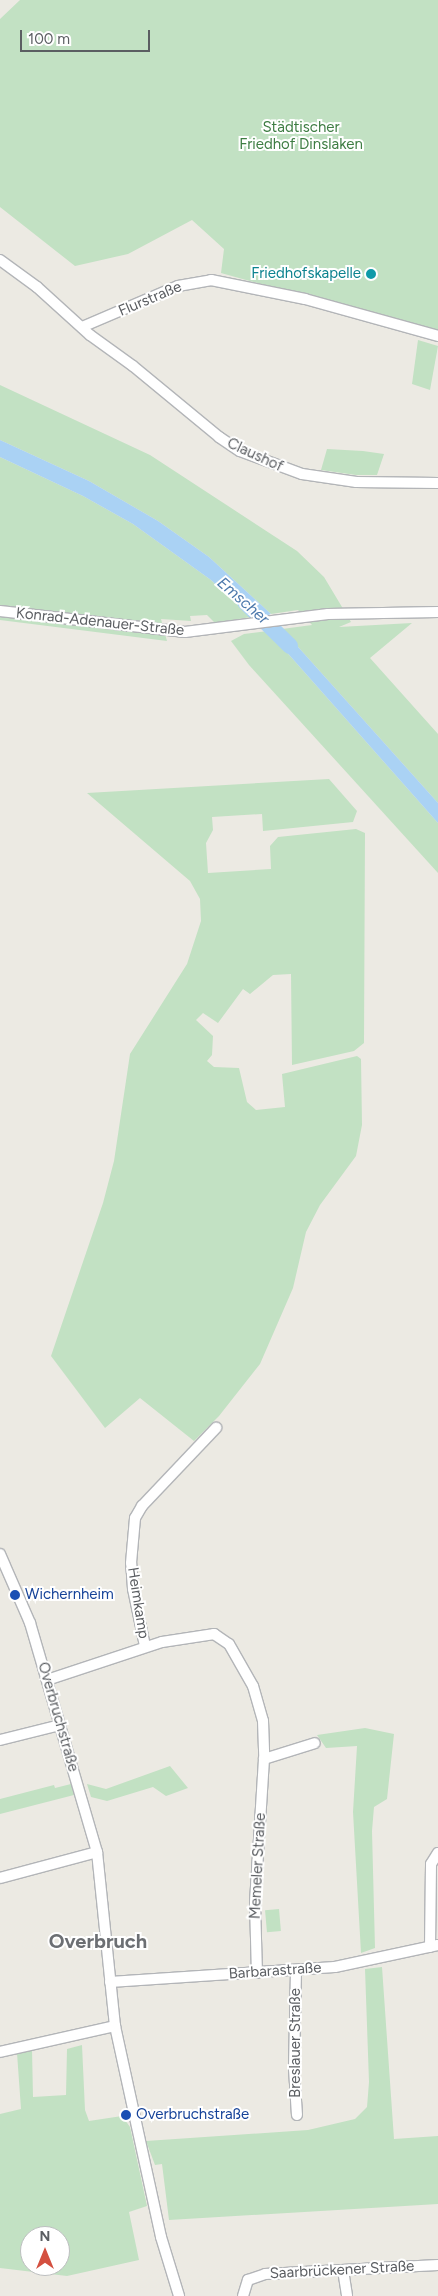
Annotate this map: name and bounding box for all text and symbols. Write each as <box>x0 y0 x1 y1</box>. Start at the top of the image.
scale bar <box>22 20 152 52</box>
text: 100 m <box>28 30 70 48</box>
park label: Städtischer Friedhof Dinslaken <box>239 118 363 153</box>
place label: Friedhofskapelle <box>251 265 361 283</box>
marker: Friedhofskapelle <box>365 268 377 280</box>
street label: Flurstraße <box>116 278 184 320</box>
street label: Claushof <box>224 434 286 476</box>
water label: Emscher <box>213 573 273 629</box>
street label: Konrad-Adenauer-Straße <box>15 604 185 640</box>
street label: Heimkamp <box>123 1566 153 1640</box>
place label: Wichernheim <box>25 1586 114 1604</box>
marker: Wichernheim <box>9 1589 21 1601</box>
street label: Overbruchstraße <box>34 1660 82 1774</box>
street label: Memeler Straße <box>246 1812 270 1920</box>
district label: Overbruch <box>49 1929 147 1953</box>
street label: Barbarastraße <box>228 1959 322 1983</box>
street label: Breslauer Straße <box>287 1988 305 2098</box>
place label: Overbruchstraße <box>136 2106 249 2124</box>
marker: Overbruchstraße <box>120 2109 132 2121</box>
north arrow <box>20 2226 70 2276</box>
text: N <box>40 2228 50 2245</box>
street label: Saarbrückener Straße <box>269 2257 415 2283</box>

